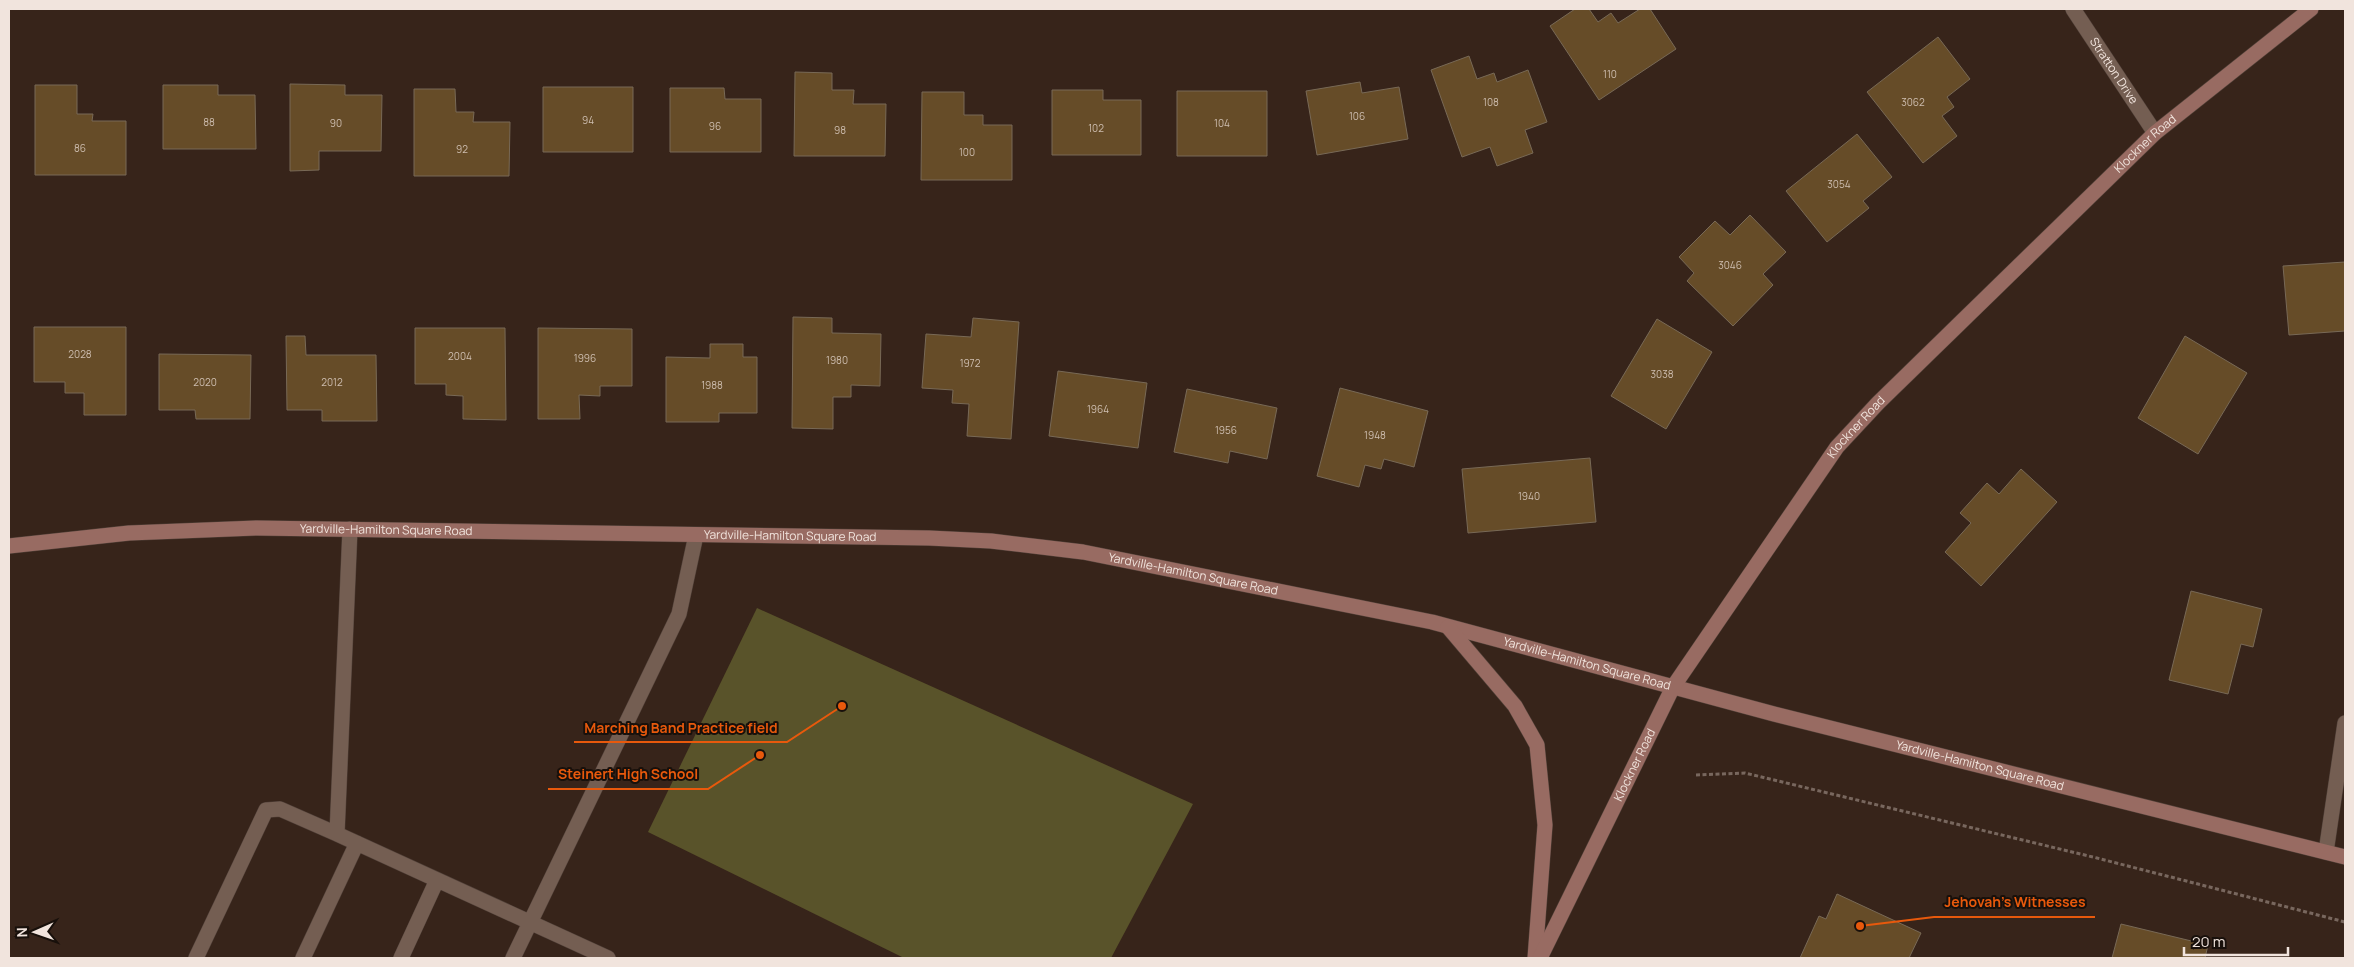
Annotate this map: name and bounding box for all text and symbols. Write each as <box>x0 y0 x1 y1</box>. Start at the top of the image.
street label: Stratton Drive <box>2086 34 2142 107</box>
house number: 110 <box>1603 67 1617 81</box>
house number: 108 <box>1483 95 1499 109</box>
house number: 3062 <box>1901 95 1925 109</box>
house number: 106 <box>1349 109 1365 123</box>
street label: Klockner Road <box>2110 110 2180 176</box>
house number: 94 <box>582 113 594 127</box>
house number: 88 <box>203 115 215 129</box>
house number: 90 <box>330 116 342 130</box>
house number: 104 <box>1214 116 1230 130</box>
house number: 96 <box>709 119 721 133</box>
house number: 102 <box>1088 121 1104 135</box>
house number: 98 <box>834 123 846 137</box>
house number: 86 <box>74 141 86 155</box>
house number: 92 <box>456 142 468 156</box>
house number: 100 <box>959 145 975 159</box>
house number: 3054 <box>1827 177 1851 191</box>
house number: 3046 <box>1718 258 1742 272</box>
house number: 2028 <box>68 347 92 361</box>
house number: 2004 <box>448 349 472 363</box>
house number: 1996 <box>574 351 596 365</box>
house number: 1980 <box>826 353 848 367</box>
house number: 1972 <box>960 356 981 370</box>
house number: 3038 <box>1651 367 1674 381</box>
house number: 2020 <box>193 375 217 389</box>
house number: 2012 <box>321 375 343 389</box>
house number: 1988 <box>701 378 723 392</box>
street label: Klockner Road <box>1823 392 1888 461</box>
house number: 1964 <box>1087 402 1109 416</box>
house number: 1956 <box>1215 423 1237 437</box>
house number: 1948 <box>1364 428 1386 442</box>
house number: 1940 <box>1518 489 1540 503</box>
street label: Yardville-Hamilton Square Road <box>300 520 473 539</box>
street label: Yardville-Hamilton Square Road <box>704 526 877 545</box>
street label: Yardville-Hamilton Square Road <box>1107 548 1280 599</box>
street label: Yardville-Hamilton Square Road <box>1501 633 1673 694</box>
callout: Marching Band Practice field <box>574 713 787 742</box>
text: Marching Band Practice field <box>584 718 778 737</box>
street label: Klockner Road <box>1609 726 1659 804</box>
street label: Yardville-Hamilton Square Road <box>1894 736 2066 794</box>
callout: Steinert High School <box>548 760 708 789</box>
text: Steinert High School <box>558 764 698 783</box>
callout: Jehovah's Witnesses <box>1934 888 2095 917</box>
text: Jehovah's Witnesses <box>1944 892 2086 911</box>
north arrow <box>10 907 60 957</box>
scale bar <box>2184 924 2288 956</box>
text: N <box>12 927 31 938</box>
text: 20 m <box>2192 931 2225 952</box>

